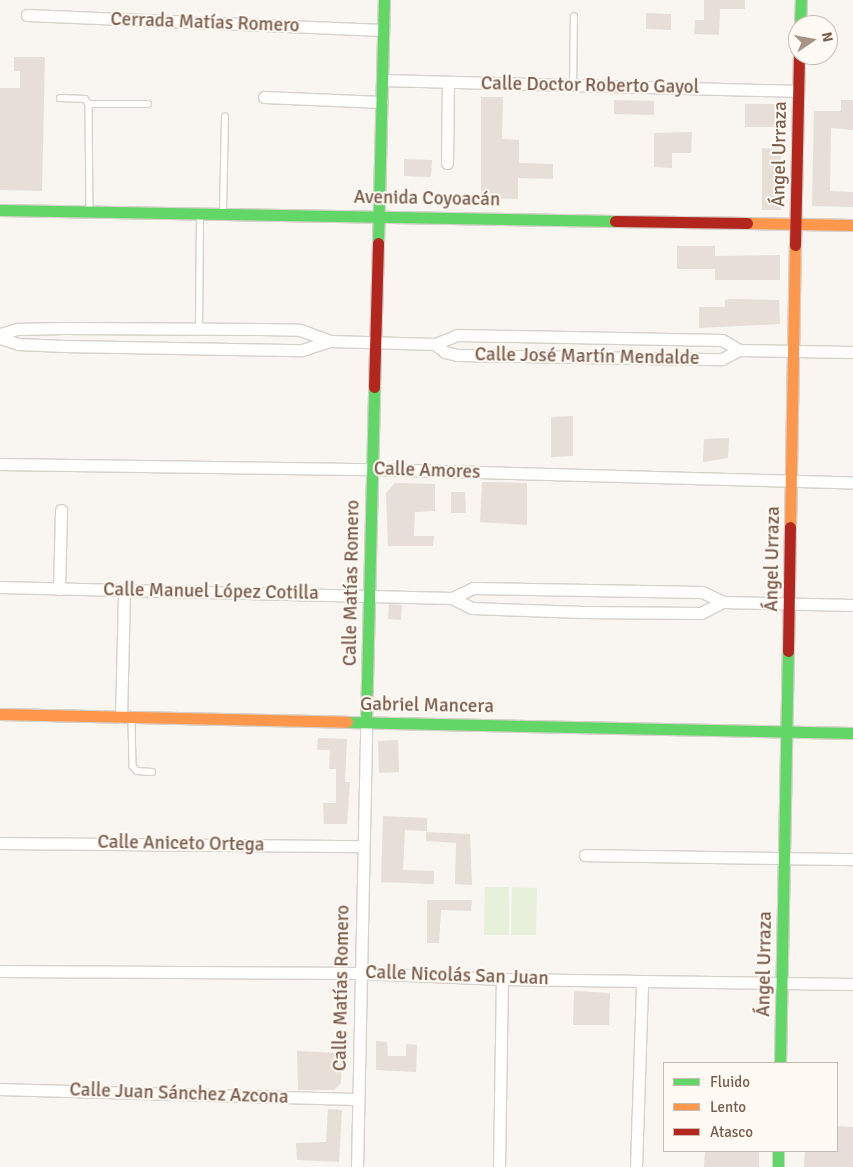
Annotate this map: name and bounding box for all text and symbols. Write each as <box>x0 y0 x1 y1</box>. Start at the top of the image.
street label: Cerrada Matías Romero <box>110 8 300 38</box>
north arrow <box>788 15 838 65</box>
text: N <box>818 30 837 44</box>
street label: Calle Doctor Roberto Gayol <box>481 73 699 99</box>
street label: Ángel Urraza <box>768 101 792 207</box>
street label: Avenida Coyoacán <box>354 186 500 212</box>
street label: Calle José Martín Mendalde <box>474 344 700 370</box>
street label: Calle Amores <box>373 458 481 484</box>
street label: Calle Matías Romero <box>339 500 365 666</box>
street label: Ángel Urraza <box>761 506 785 612</box>
street label: Calle Manuel López Cotilla <box>103 579 319 605</box>
street label: Gabriel Mancera <box>360 693 494 719</box>
street label: Calle Aniceto Ortega <box>97 831 265 857</box>
street label: Calle Matías Romero <box>329 905 355 1071</box>
street label: Ángel Urraza <box>753 911 777 1017</box>
street label: Calle Nicolás San Juan <box>365 961 549 991</box>
legend <box>663 1062 838 1152</box>
text: Fluido <box>710 1073 750 1091</box>
street label: Calle Juan Sánchez Azcona <box>69 1079 289 1109</box>
text: Lento <box>710 1098 746 1116</box>
text: Atasco <box>710 1123 753 1141</box>

